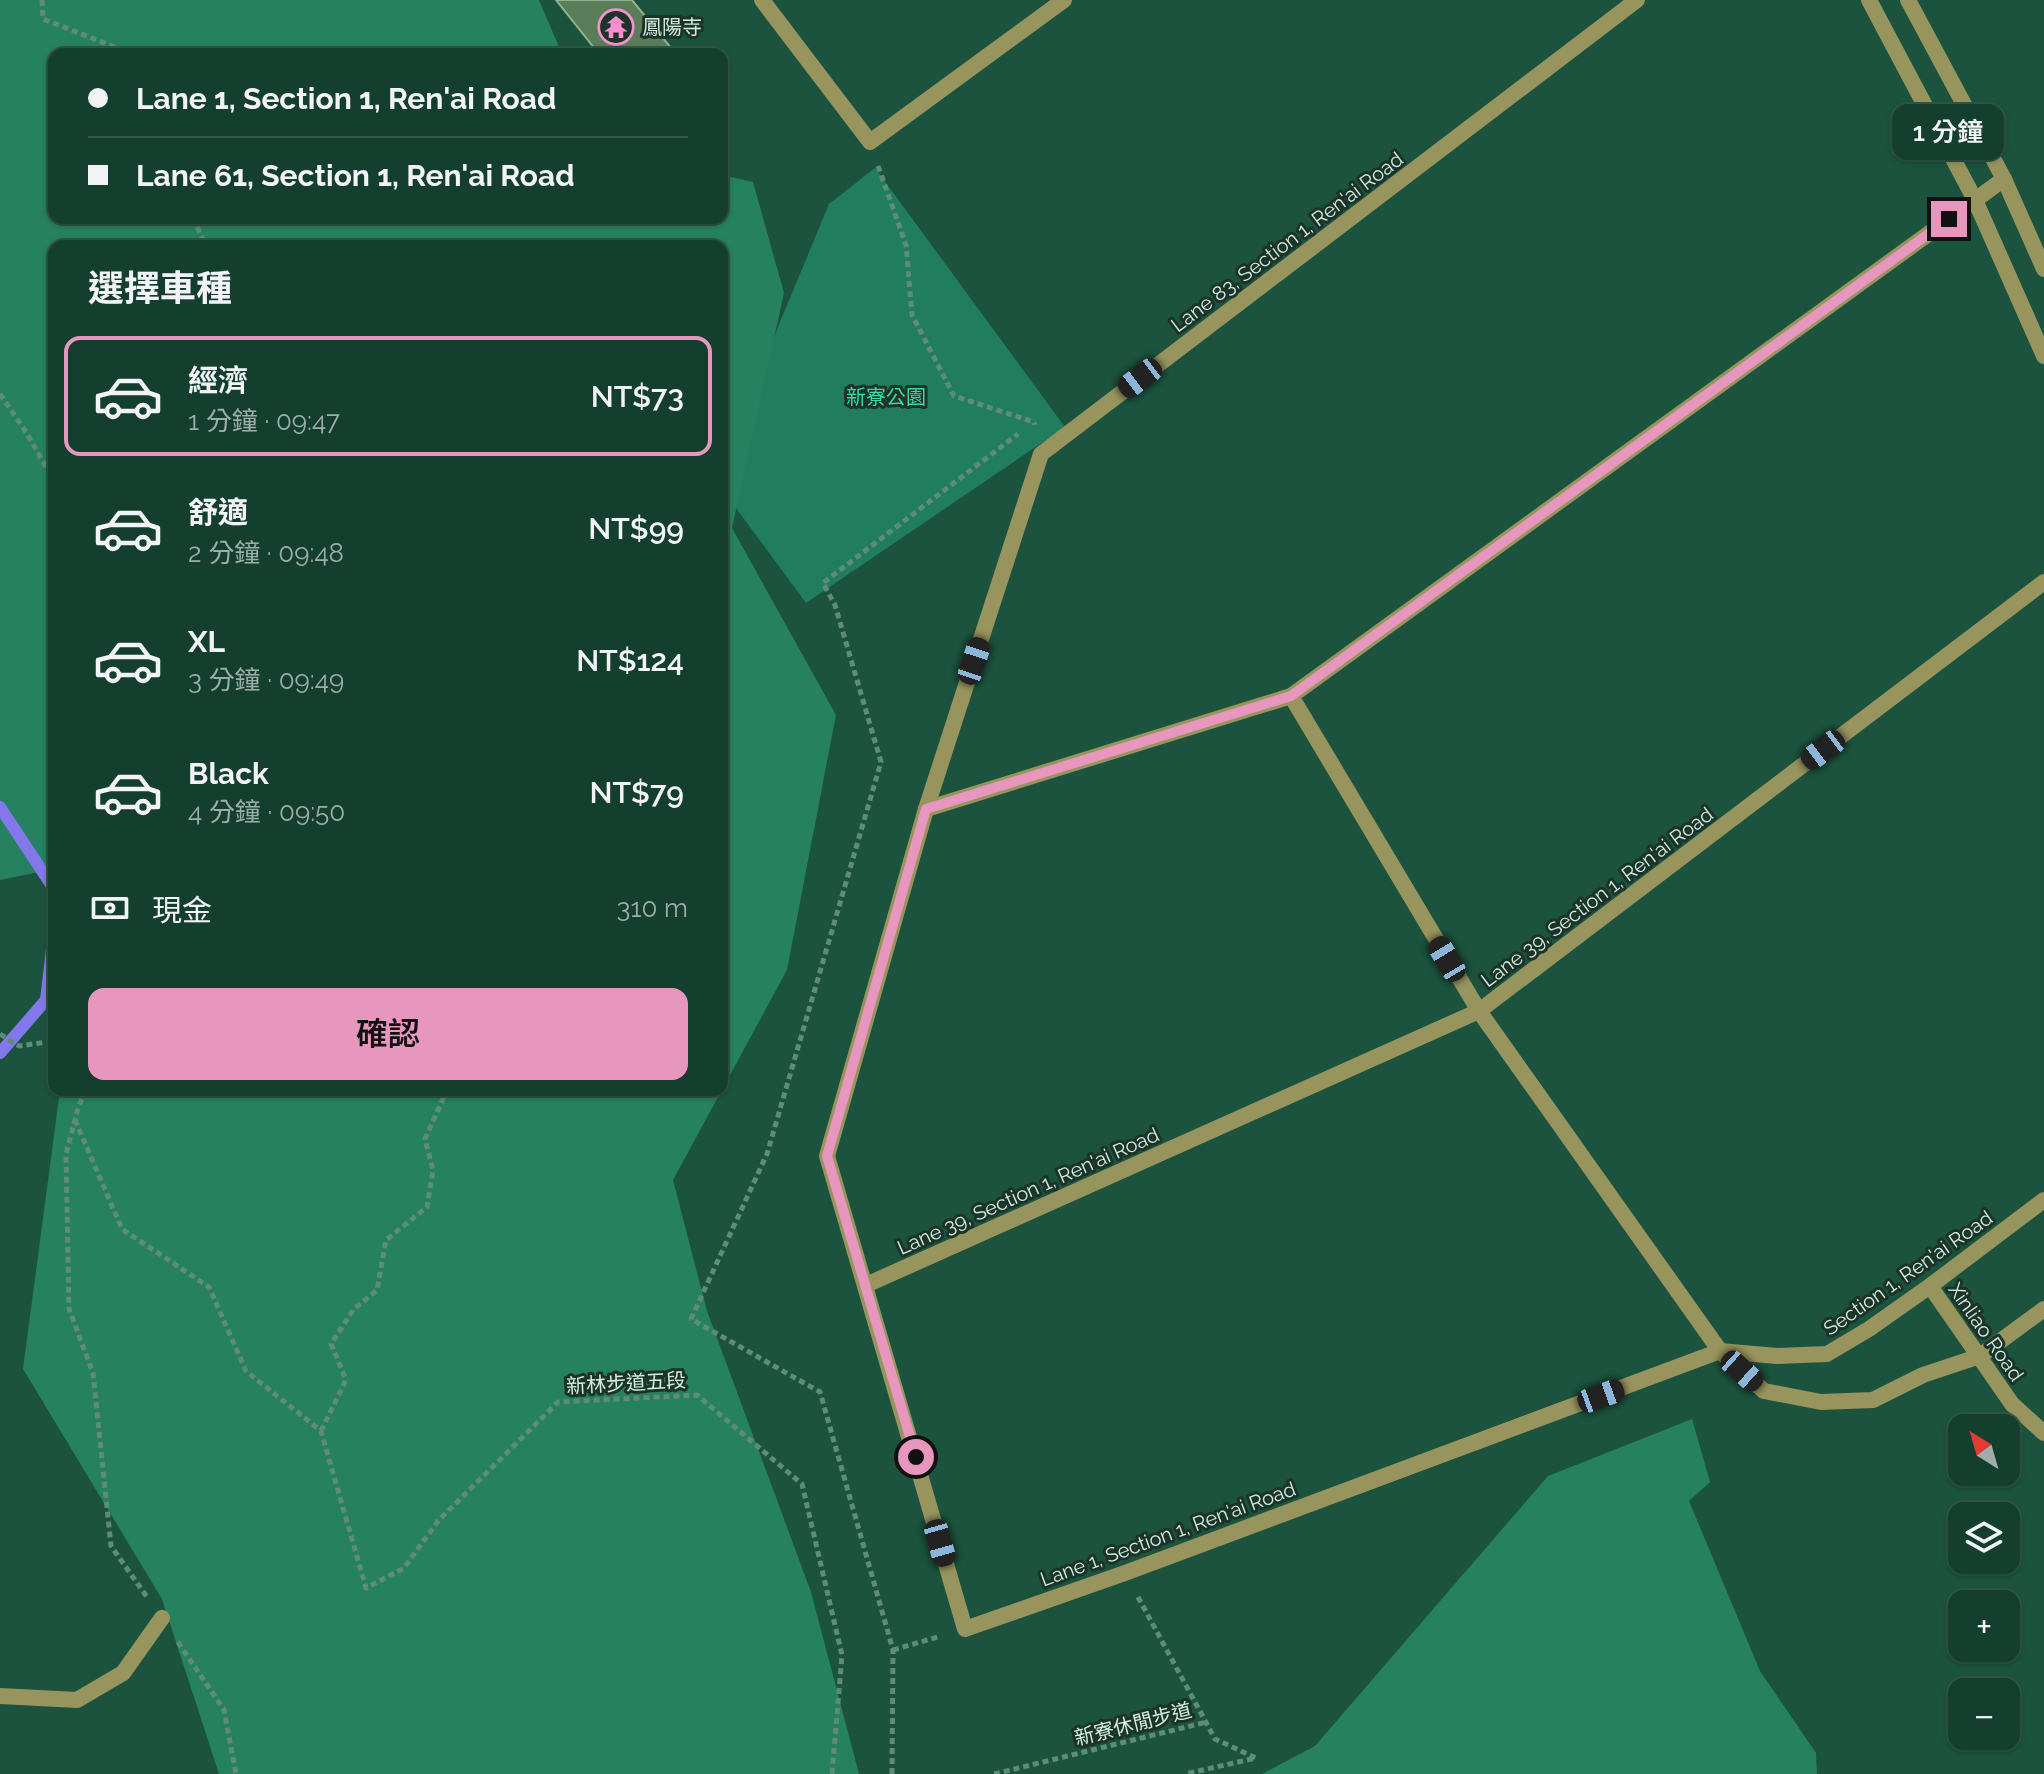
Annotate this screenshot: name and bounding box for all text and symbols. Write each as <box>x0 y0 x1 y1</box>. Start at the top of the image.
temple icon: 鳳陽寺 <box>597 8 635 46</box>
place label: 鳳陽寺 <box>642 15 702 39</box>
text: Lane 1, Section 1, Ren'ai Road <box>136 81 556 116</box>
callout: 1 分鐘 <box>1893 103 2005 159</box>
text: 1 分鐘 <box>1913 117 1983 147</box>
street label: Lane 83, Section 1, Ren'ai Road <box>1166 147 1408 337</box>
text: Lane 61, Section 1, Ren'ai Road <box>136 158 575 193</box>
route end <box>1931 201 1967 237</box>
text: 選擇車種 <box>88 267 232 309</box>
car <box>1114 354 1166 402</box>
icon: car <box>92 360 164 432</box>
text: 經濟 <box>188 363 248 398</box>
text: NT$73 <box>591 379 684 414</box>
park label: 新寮公園 <box>846 385 926 409</box>
text: 1 分鐘 · 09:47 <box>188 406 340 436</box>
icon: car <box>92 492 164 564</box>
text: 舒適 <box>188 495 248 530</box>
text: NT$99 <box>588 511 684 546</box>
text: 2 分鐘 · 09:48 <box>188 538 344 568</box>
icon: car <box>92 624 164 696</box>
text: XL <box>188 624 225 659</box>
car <box>955 634 993 688</box>
text: NT$124 <box>576 643 684 678</box>
text: 3 分鐘 · 09:49 <box>188 665 344 695</box>
car <box>1797 726 1849 774</box>
icon: car <box>92 756 164 828</box>
text: Black <box>188 756 269 791</box>
text: NT$79 <box>590 775 684 810</box>
text: 4 分鐘 · 09:50 <box>188 797 345 827</box>
street label: Lane 39, Section 1, Ren'ai Road <box>1476 802 1718 992</box>
icon: cash <box>88 886 132 930</box>
text: 現金 <box>152 893 212 928</box>
text: 310 m <box>617 893 688 923</box>
car <box>1424 932 1470 986</box>
button: 確認 <box>88 988 688 1080</box>
street label: Lane 39, Section 1, Ren'ai Road <box>893 1122 1163 1260</box>
street label: Section 1, Ren'ai Road <box>1819 1206 1997 1340</box>
street label: Xinliao Road <box>1943 1278 2029 1386</box>
car <box>1716 1346 1768 1396</box>
street label: 新林步道五段 <box>565 1368 687 1398</box>
car <box>1574 1377 1628 1415</box>
north arrow <box>1948 1414 2020 1486</box>
map controls <box>1948 1414 2020 1750</box>
route start <box>898 1439 934 1475</box>
street label: Lane 1, Section 1, Ren'ai Road <box>1037 1477 1299 1591</box>
button: layers <box>1948 1502 2020 1574</box>
car <box>922 1517 958 1569</box>
button: + <box>1948 1590 2020 1662</box>
button: − <box>1948 1678 2020 1750</box>
street label: 新寮休閒步道 <box>1072 1698 1194 1750</box>

